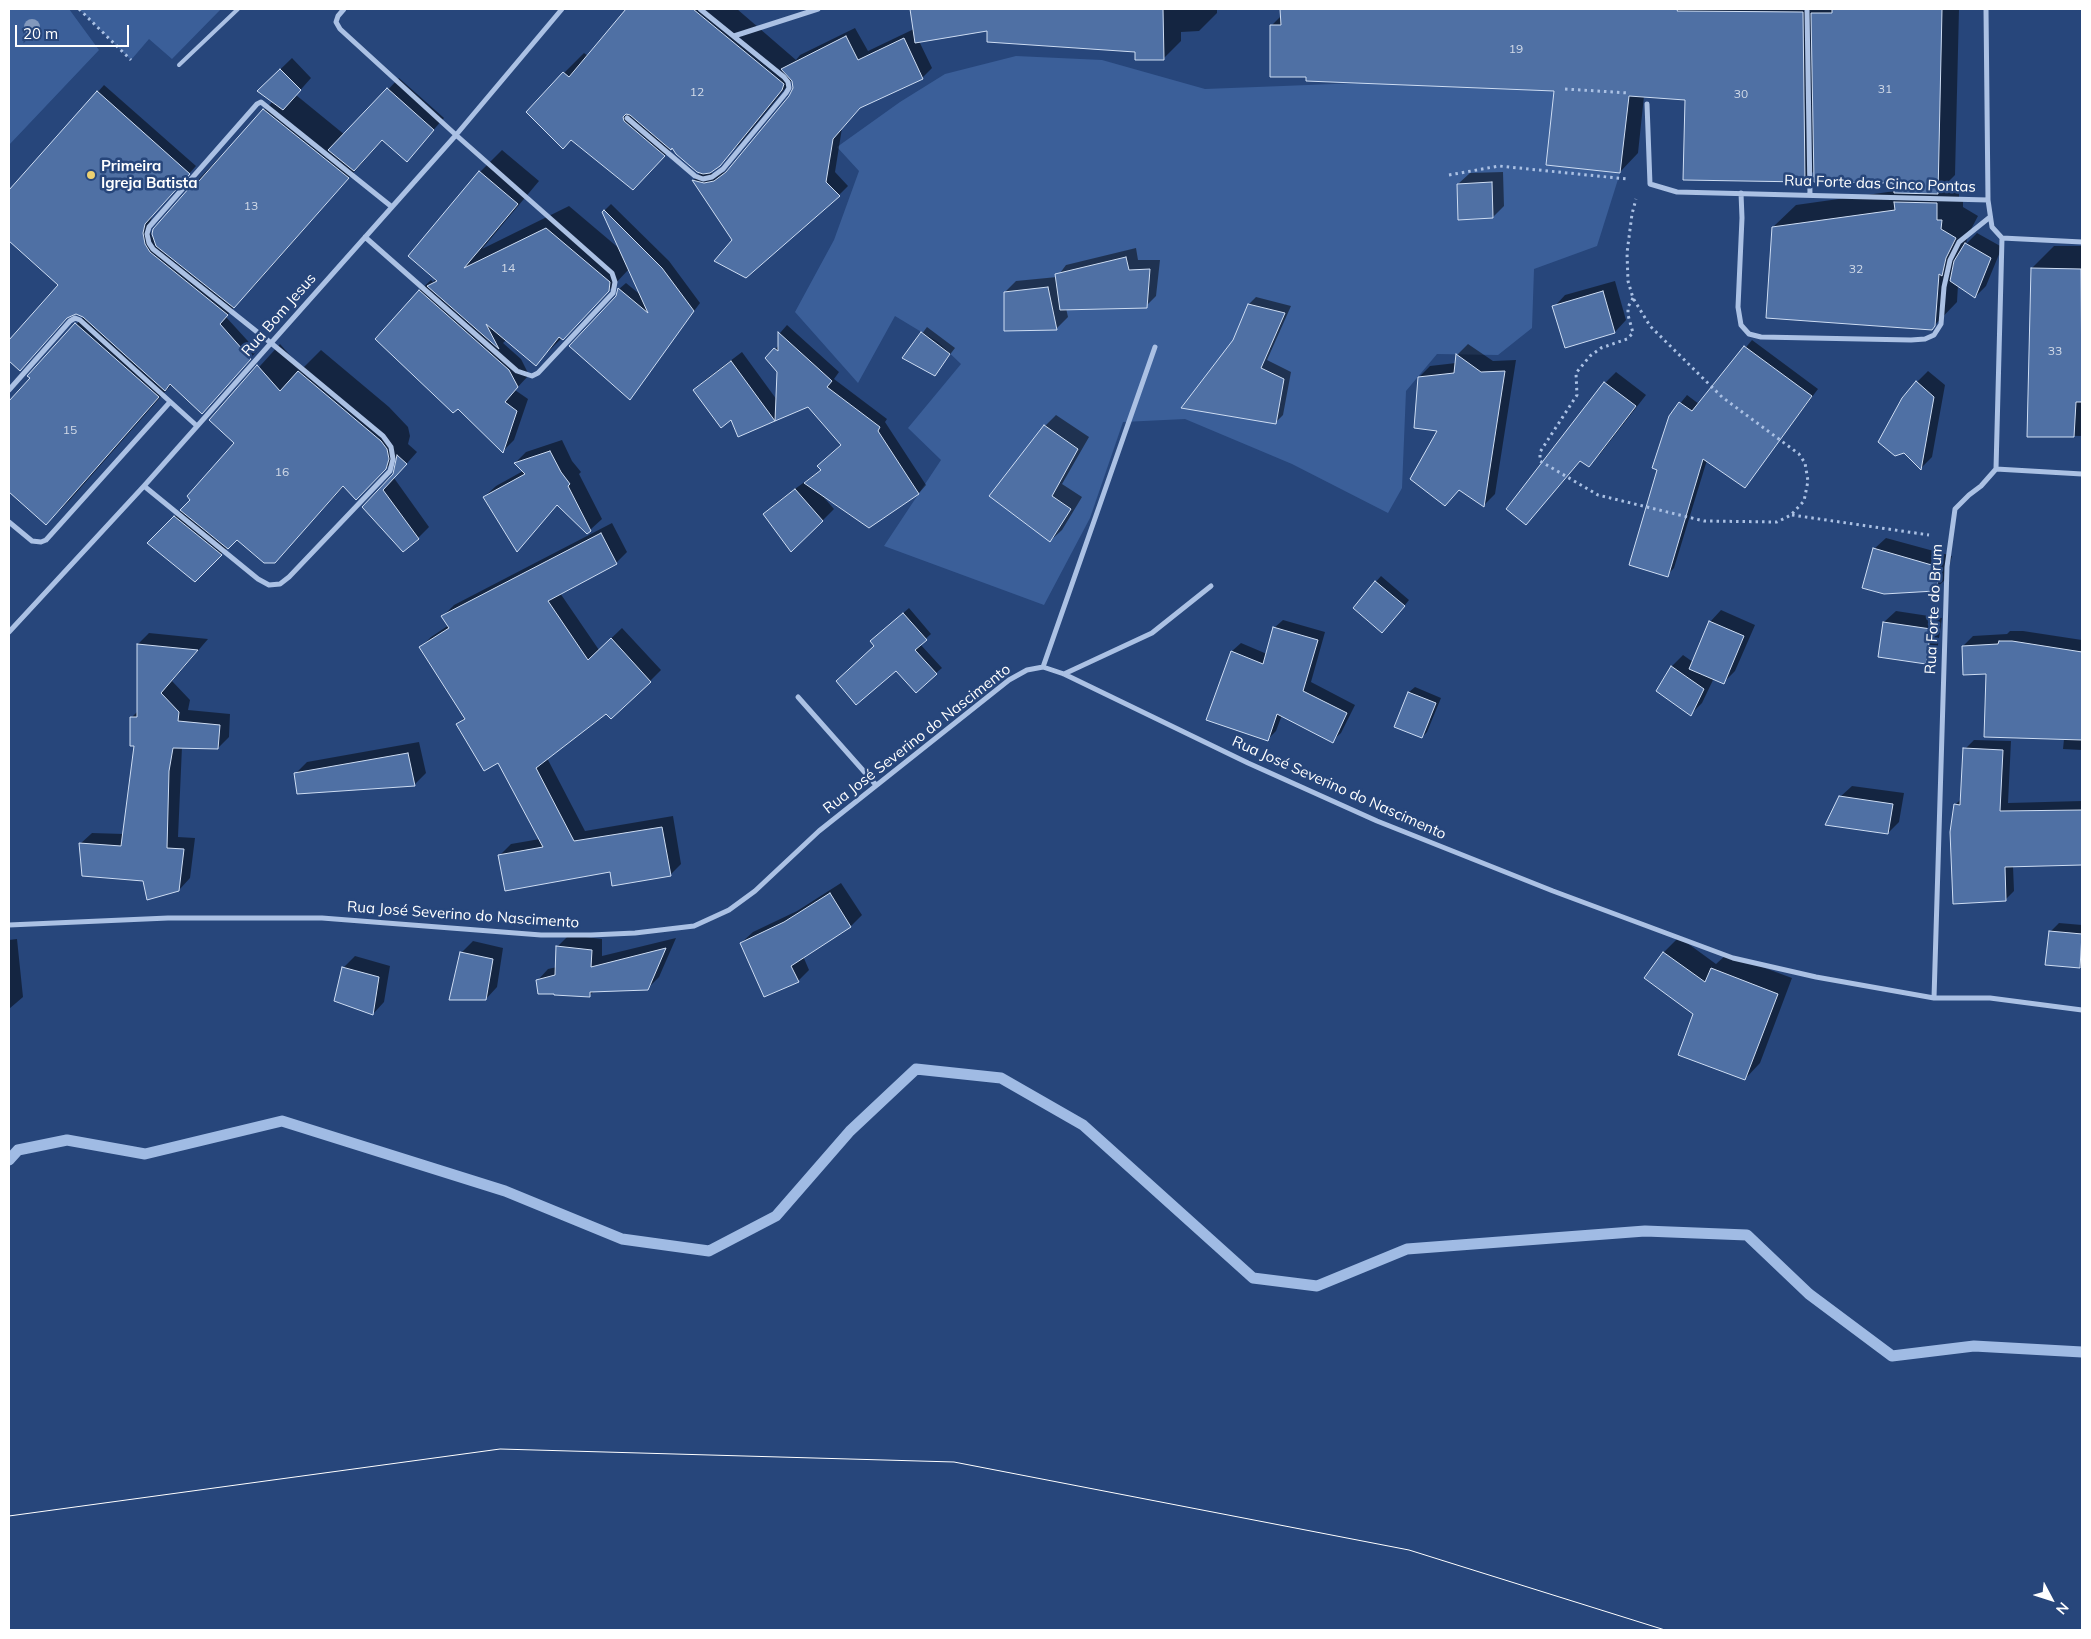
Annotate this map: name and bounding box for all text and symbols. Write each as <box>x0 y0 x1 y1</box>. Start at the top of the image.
scale bar <box>18 15 131 47</box>
text: 20 m <box>23 24 58 43</box>
house number: 19 <box>1509 42 1523 56</box>
house number: 31 <box>1878 82 1892 96</box>
house number: 12 <box>690 85 704 99</box>
house number: 30 <box>1734 87 1748 101</box>
place label: Primeira Igreja Batista <box>101 157 198 192</box>
marker: Primeira Igreja Batista <box>85 169 97 181</box>
street label: Rua Forte das Cinco Pontas <box>1784 172 1976 196</box>
house number: 13 <box>244 199 258 213</box>
house number: 14 <box>501 261 515 275</box>
house number: 32 <box>1849 262 1863 276</box>
street label: Rua Bom Jesus <box>238 270 320 360</box>
house number: 33 <box>2048 344 2062 358</box>
house number: 15 <box>63 423 77 437</box>
house number: 16 <box>275 465 289 479</box>
street label: Rua Forte do Brum <box>1922 543 1946 675</box>
street label: Rua José Severino do Nascimento <box>820 660 1014 818</box>
street label: Rua José Severino do Nascimento <box>1229 732 1449 844</box>
street label: Rua José Severino do Nascimento <box>346 898 580 932</box>
north arrow <box>2026 1574 2076 1624</box>
text: N <box>2052 1599 2073 1618</box>

